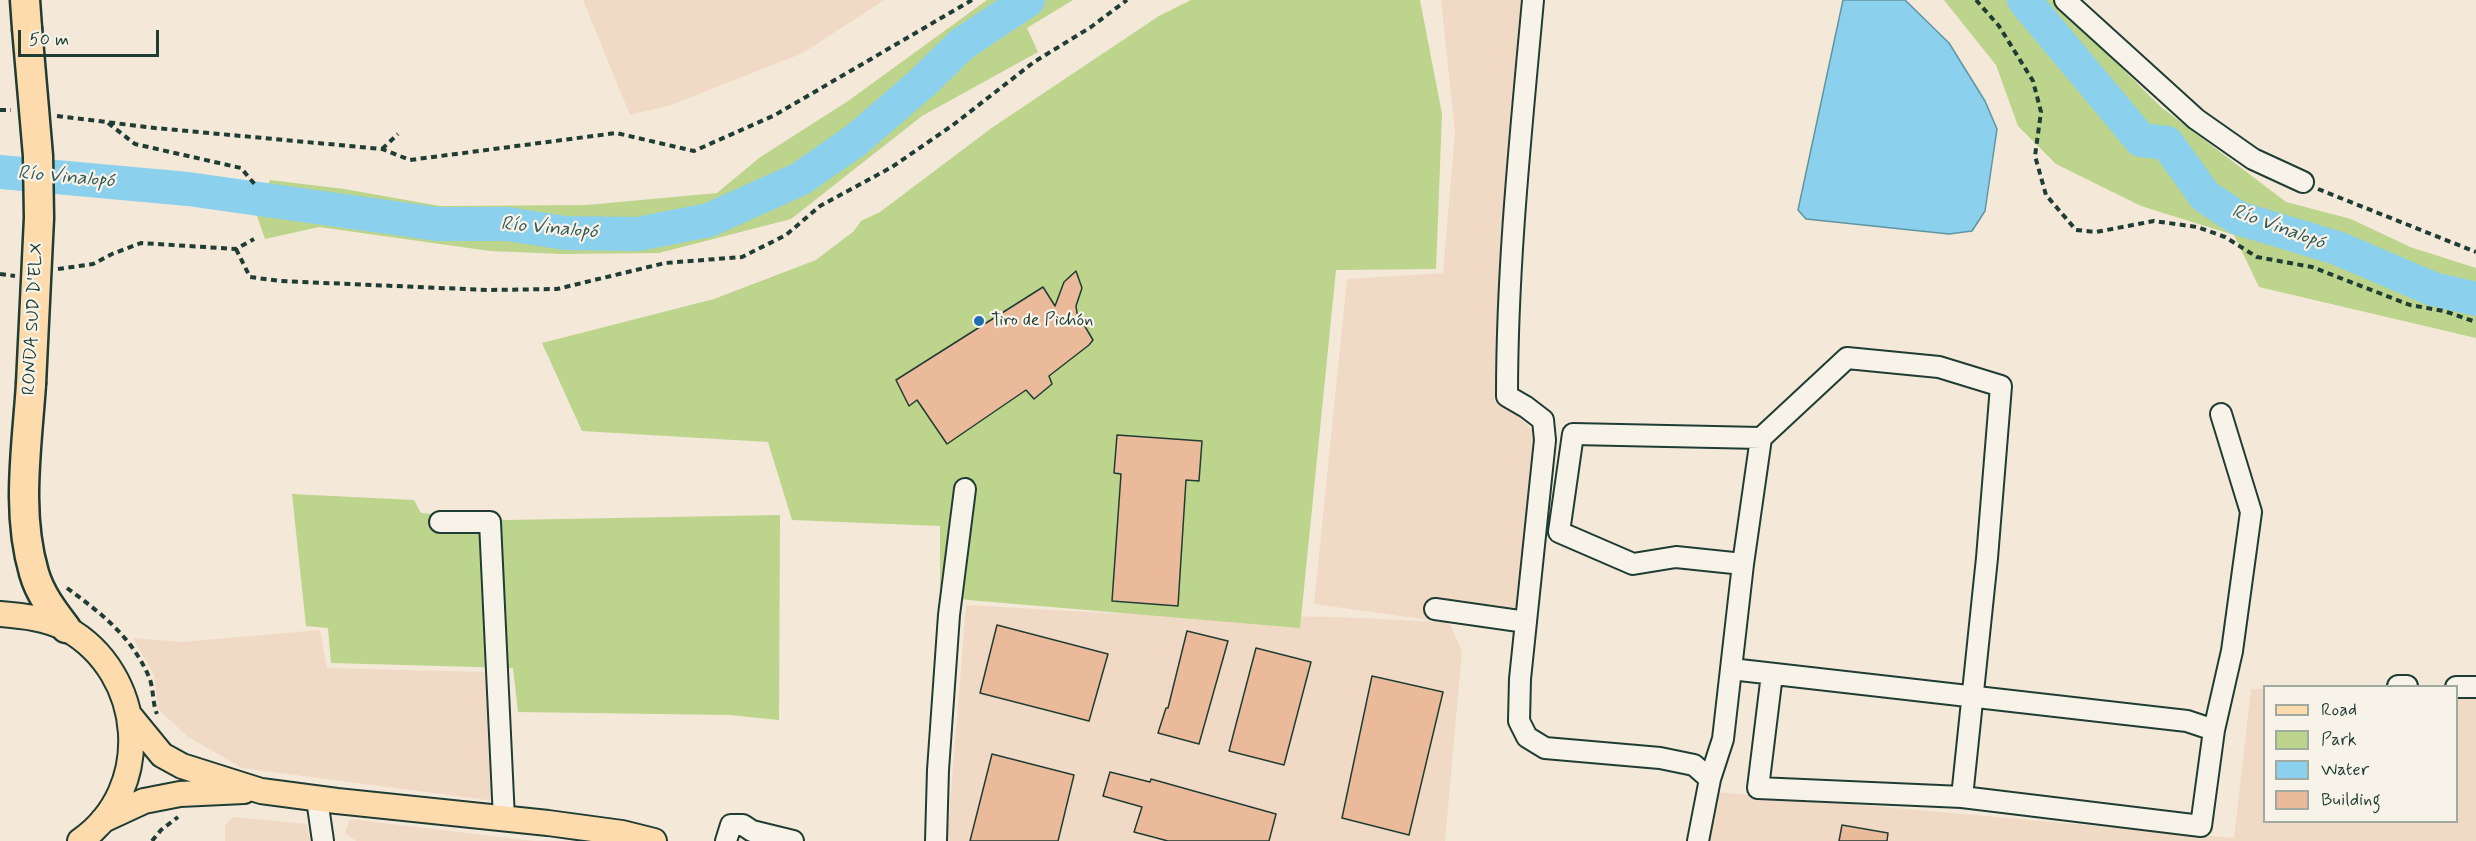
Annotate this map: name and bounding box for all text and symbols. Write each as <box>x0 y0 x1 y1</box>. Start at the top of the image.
scale bar <box>21 18 162 56</box>
text: 50 m <box>29 28 69 52</box>
water label: Río Vinalopó <box>16 162 116 194</box>
water label: Río Vinalopó <box>2228 200 2328 256</box>
water label: Río Vinalopó <box>499 213 599 245</box>
street label: RONDA SUD D'ELX <box>19 242 49 396</box>
place label: Tiro de Pichón <box>991 310 1093 332</box>
marker: Tiro de Pichón <box>972 314 986 328</box>
legend <box>2263 685 2458 823</box>
text: Road <box>2321 698 2357 722</box>
text: Park <box>2321 728 2357 752</box>
text: Water <box>2321 758 2369 782</box>
text: Building <box>2321 788 2381 812</box>

